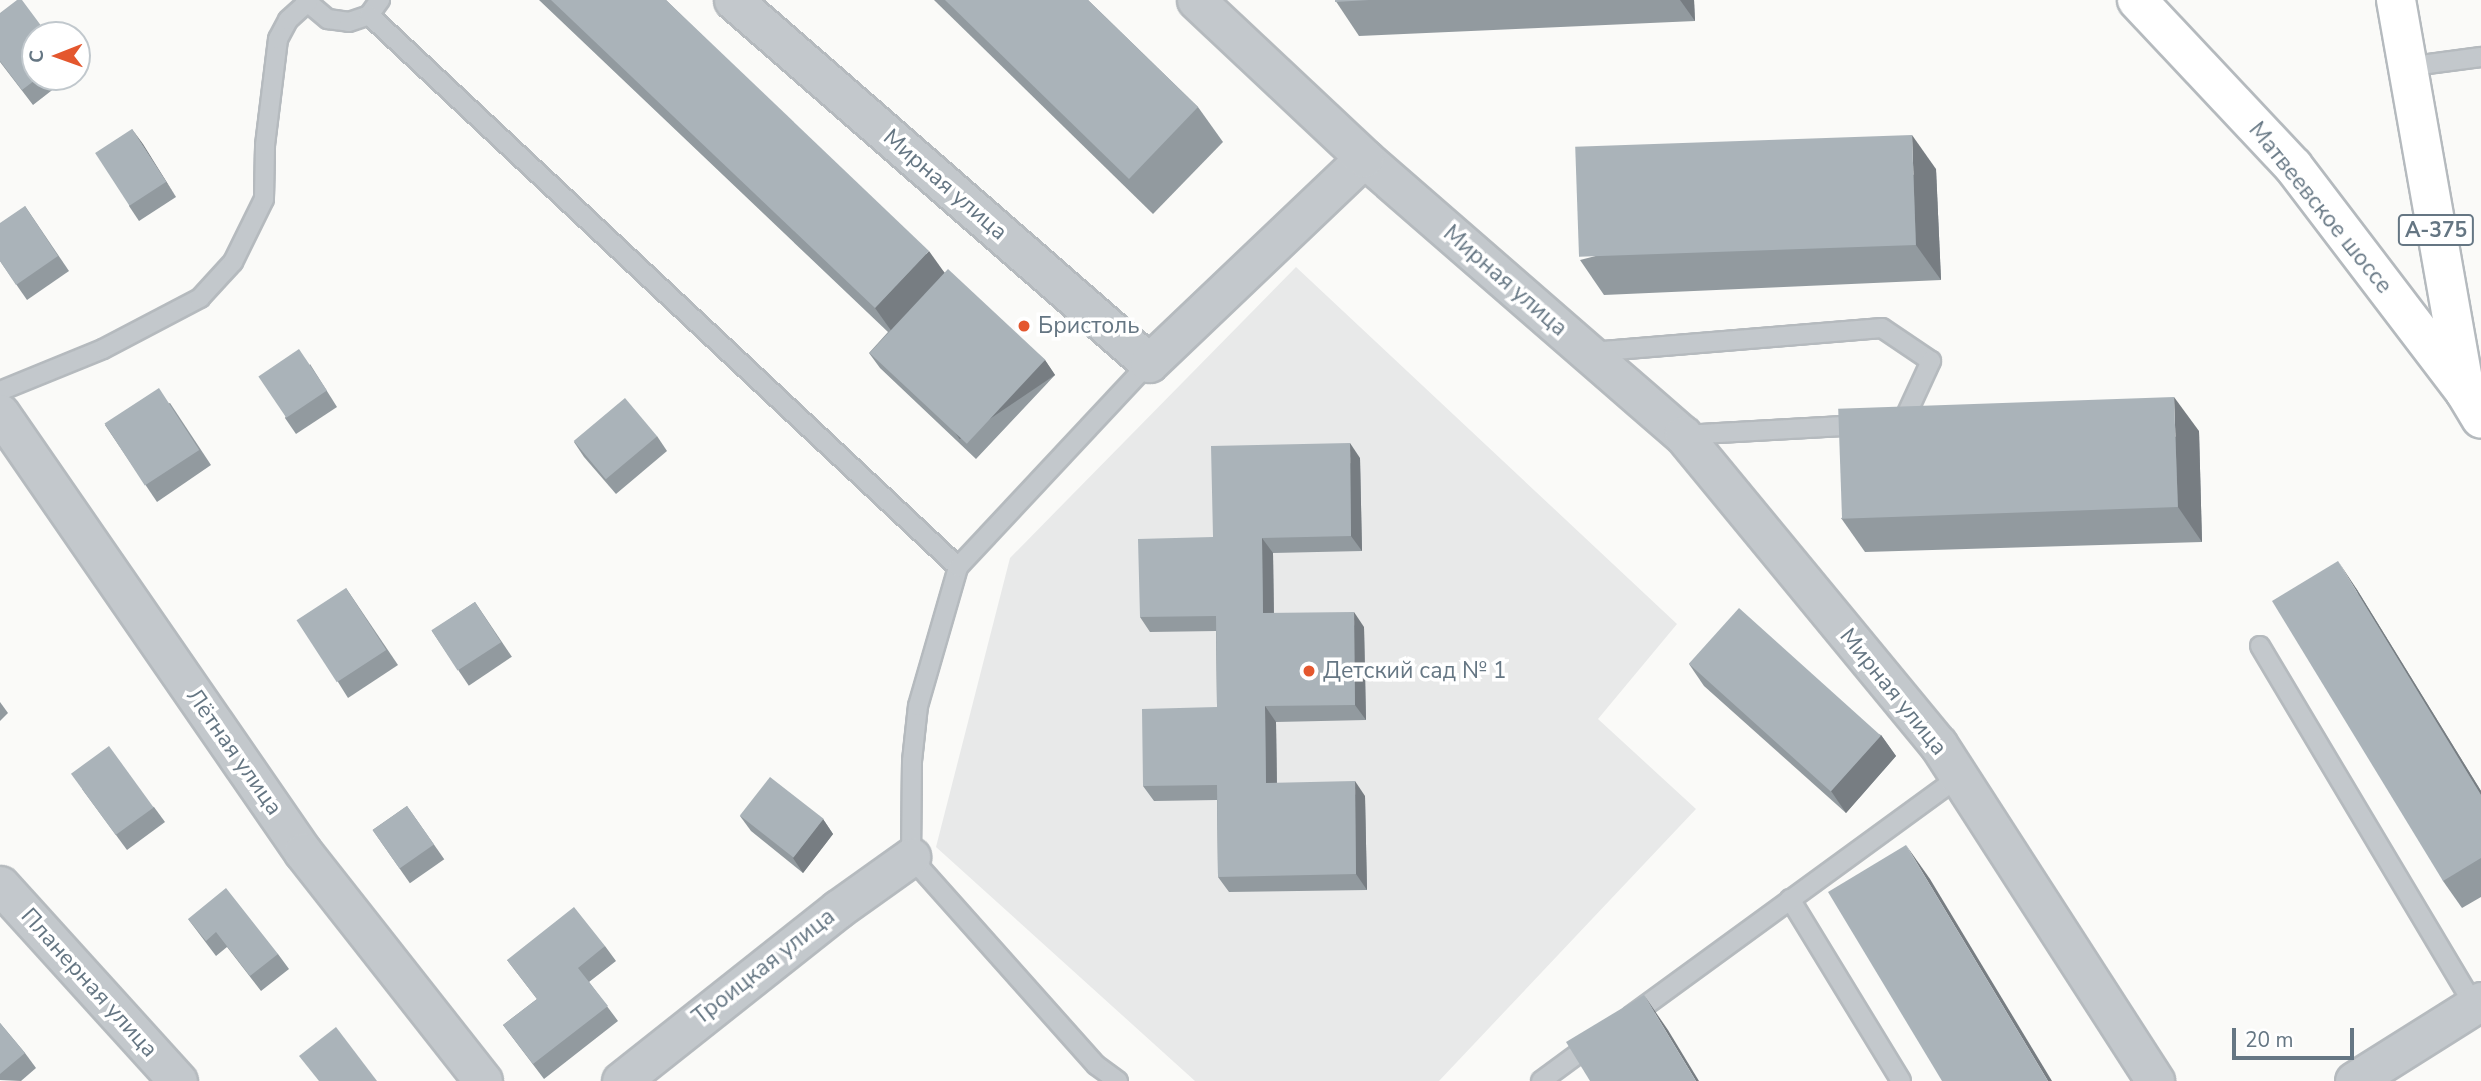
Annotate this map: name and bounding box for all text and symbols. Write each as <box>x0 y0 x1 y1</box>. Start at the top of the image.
north arrow <box>21 21 91 91</box>
text: С <box>24 50 50 63</box>
street label: Матвеевское шоссе <box>2242 117 2398 299</box>
street label: Мирная улица <box>877 124 1013 246</box>
road number: А-375 <box>2398 212 2474 247</box>
street label: Мирная улица <box>1437 220 1573 342</box>
place label: Бристоль <box>1038 312 1140 340</box>
marker: Бристоль <box>1016 318 1032 334</box>
street label: Мирная улица <box>1833 623 1953 761</box>
place label: Детский сад № 1 <box>1323 657 1507 685</box>
marker: Детский сад № 1 <box>1301 663 1317 679</box>
street label: Лётная улица <box>180 683 288 821</box>
street label: Планерная улица <box>15 903 163 1063</box>
street label: Троицкая улица <box>687 903 841 1031</box>
scale bar <box>2236 1014 2358 1058</box>
text: 20 m <box>2245 1026 2294 1054</box>

